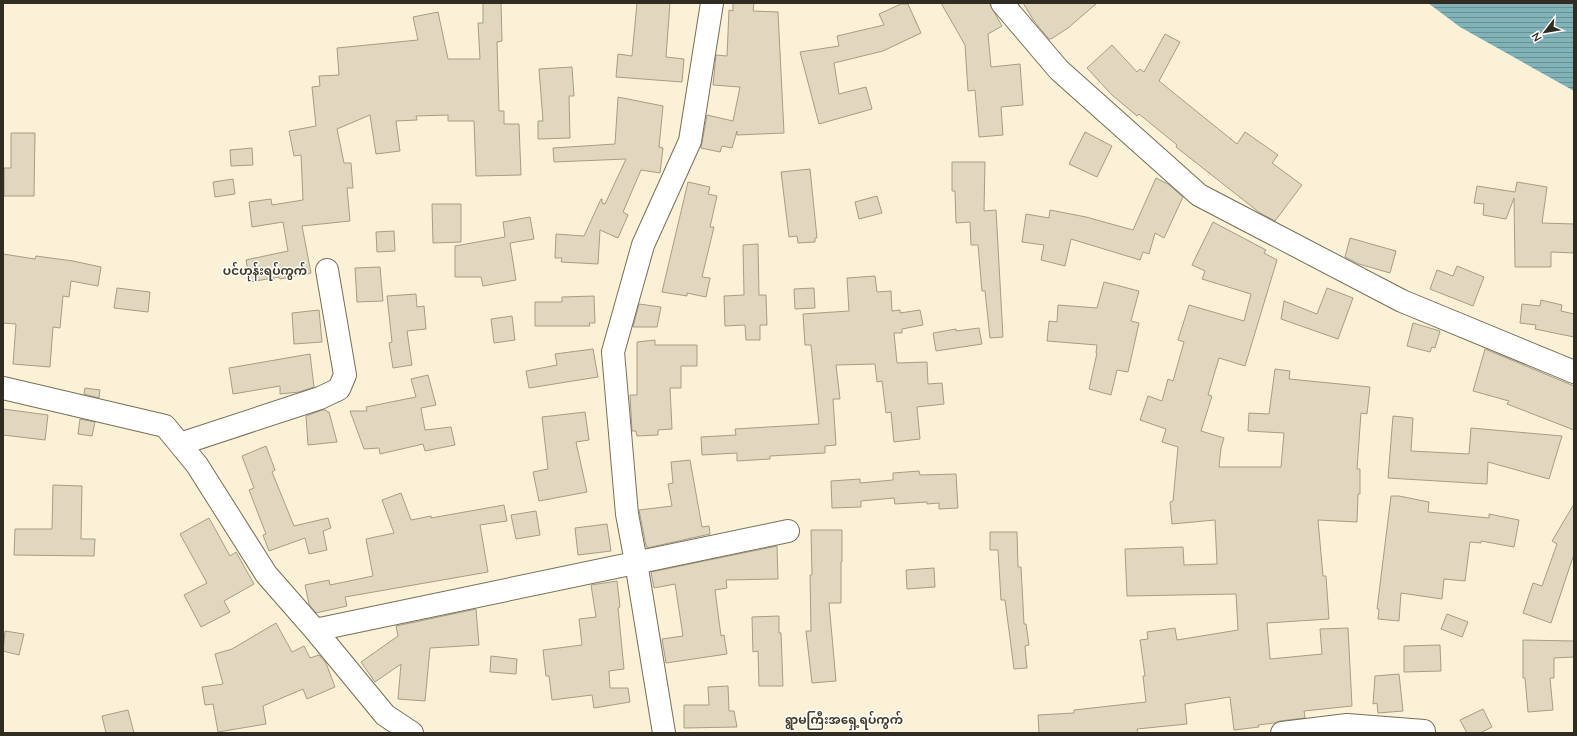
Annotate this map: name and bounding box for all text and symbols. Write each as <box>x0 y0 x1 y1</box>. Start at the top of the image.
north arrow <box>1525 12 1565 52</box>
text: N <box>1528 30 1545 44</box>
district label: ပင်ဟုန်းရပ်ကွက် <box>223 261 307 282</box>
district label: ရွာမကြီးအရှေ့ရပ်ကွက် <box>785 710 903 731</box>

